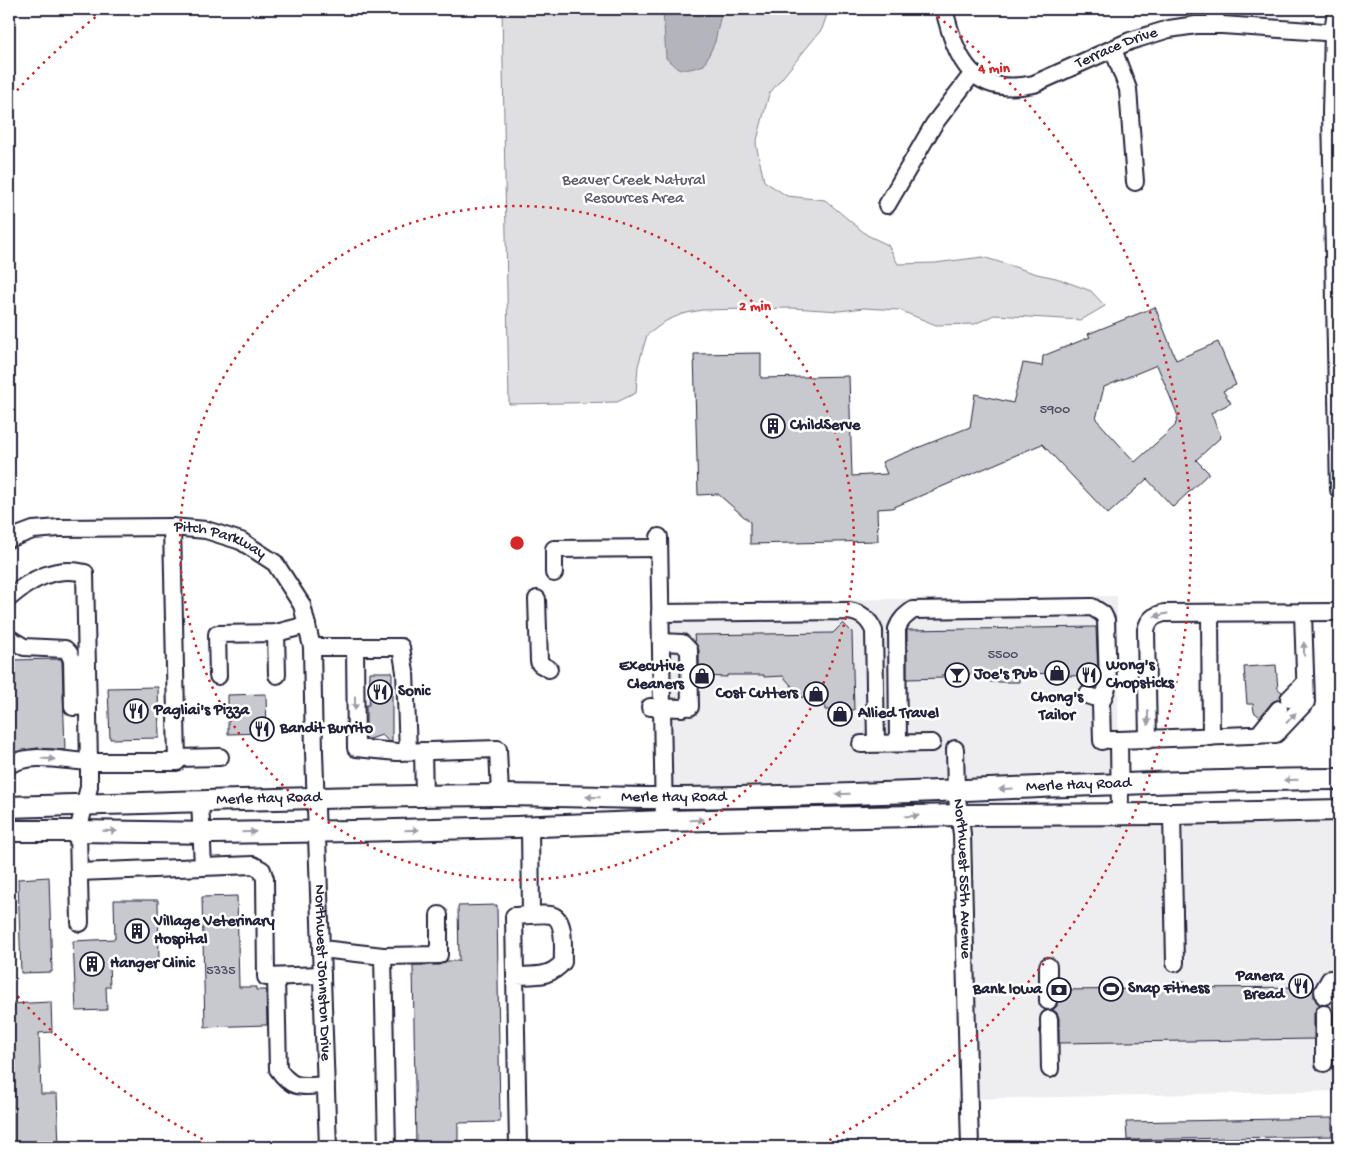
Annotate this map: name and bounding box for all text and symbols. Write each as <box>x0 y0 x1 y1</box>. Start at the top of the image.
street label: Terrace Drive <box>1072 23 1161 74</box>
text: 4 min <box>977 60 1011 78</box>
park label: Beaver Creek Natural Resources Area <box>561 172 706 209</box>
text: 2 min <box>739 298 772 316</box>
house number: 5900 <box>1040 402 1070 419</box>
building icon: ChildServe <box>760 413 786 439</box>
place label: ChildServe <box>789 417 861 436</box>
street label: Pitch Parkway <box>172 518 269 564</box>
centre of rings <box>508 534 526 552</box>
one-way arrow <box>1154 611 1169 619</box>
one-way arrow <box>1300 640 1308 656</box>
house number: 5500 <box>988 647 1018 664</box>
place label: Wong's Chopsticks <box>1105 657 1175 694</box>
place label: Executive Cleaners <box>619 658 685 695</box>
shop icon: Chong's Tailor <box>1044 660 1070 686</box>
bar icon: Joe's Pub <box>944 662 970 688</box>
restaurant icon: Wong's Chopsticks <box>1076 662 1102 688</box>
shop icon: Executive Cleaners <box>689 663 715 689</box>
place label: Joe's Pub <box>973 666 1038 685</box>
restaurant icon: Sonic <box>367 679 393 705</box>
shop icon: Cost Cutters <box>803 681 829 707</box>
place label: Sonic <box>398 683 432 702</box>
place label: Cost Cutters <box>715 685 799 704</box>
place label: Chong's Tailor <box>1030 689 1084 726</box>
one-way arrow <box>351 695 359 711</box>
restaurant icon: Pagliai's Pizza <box>123 698 149 724</box>
shop icon: Allied Travel <box>827 701 853 727</box>
place label: Pagliai's Pizza <box>153 702 250 721</box>
place label: Allied Travel <box>857 705 939 724</box>
one-way arrow <box>1144 710 1152 726</box>
one-way arrow <box>1285 712 1297 724</box>
restaurant icon: Bandit Burrito <box>249 716 275 742</box>
place label: Bandit Burrito <box>279 720 374 739</box>
one-way arrow <box>41 756 57 764</box>
street label: Merle Hay Road <box>1026 774 1133 797</box>
one-way arrow <box>1282 776 1298 784</box>
one-way arrow <box>997 785 1013 793</box>
street label: Merle Hay Road <box>216 788 323 810</box>
street label: Merle Hay Road <box>621 788 728 808</box>
one-way arrow <box>835 790 851 798</box>
one-way arrow <box>585 793 601 801</box>
street label: Northwest 55th Avenue <box>948 797 975 960</box>
one-way arrow <box>904 812 920 820</box>
one-way arrow <box>689 816 705 824</box>
one-way arrow <box>404 826 420 834</box>
one-way arrow <box>102 827 118 835</box>
one-way arrow <box>242 828 258 836</box>
street label: Northwest Johnston Drive <box>309 884 334 1062</box>
place label: Village Veterinary Hospital <box>153 913 275 950</box>
building icon: Village Veterinary Hospital <box>124 918 150 944</box>
building icon: Hanger Clinic <box>79 951 105 977</box>
place label: Hanger Clinic <box>110 955 196 974</box>
house number: 5335 <box>206 963 236 980</box>
place label: Panera Bread <box>1235 968 1286 1005</box>
restaurant icon: Panera Bread <box>1288 973 1314 999</box>
sports icon: Snap Fitness <box>1098 976 1124 1002</box>
bank icon: Bank Iowa <box>1046 977 1072 1003</box>
place label: Snap Fitness <box>1128 980 1211 999</box>
place label: Bank Iowa <box>972 981 1043 1000</box>

